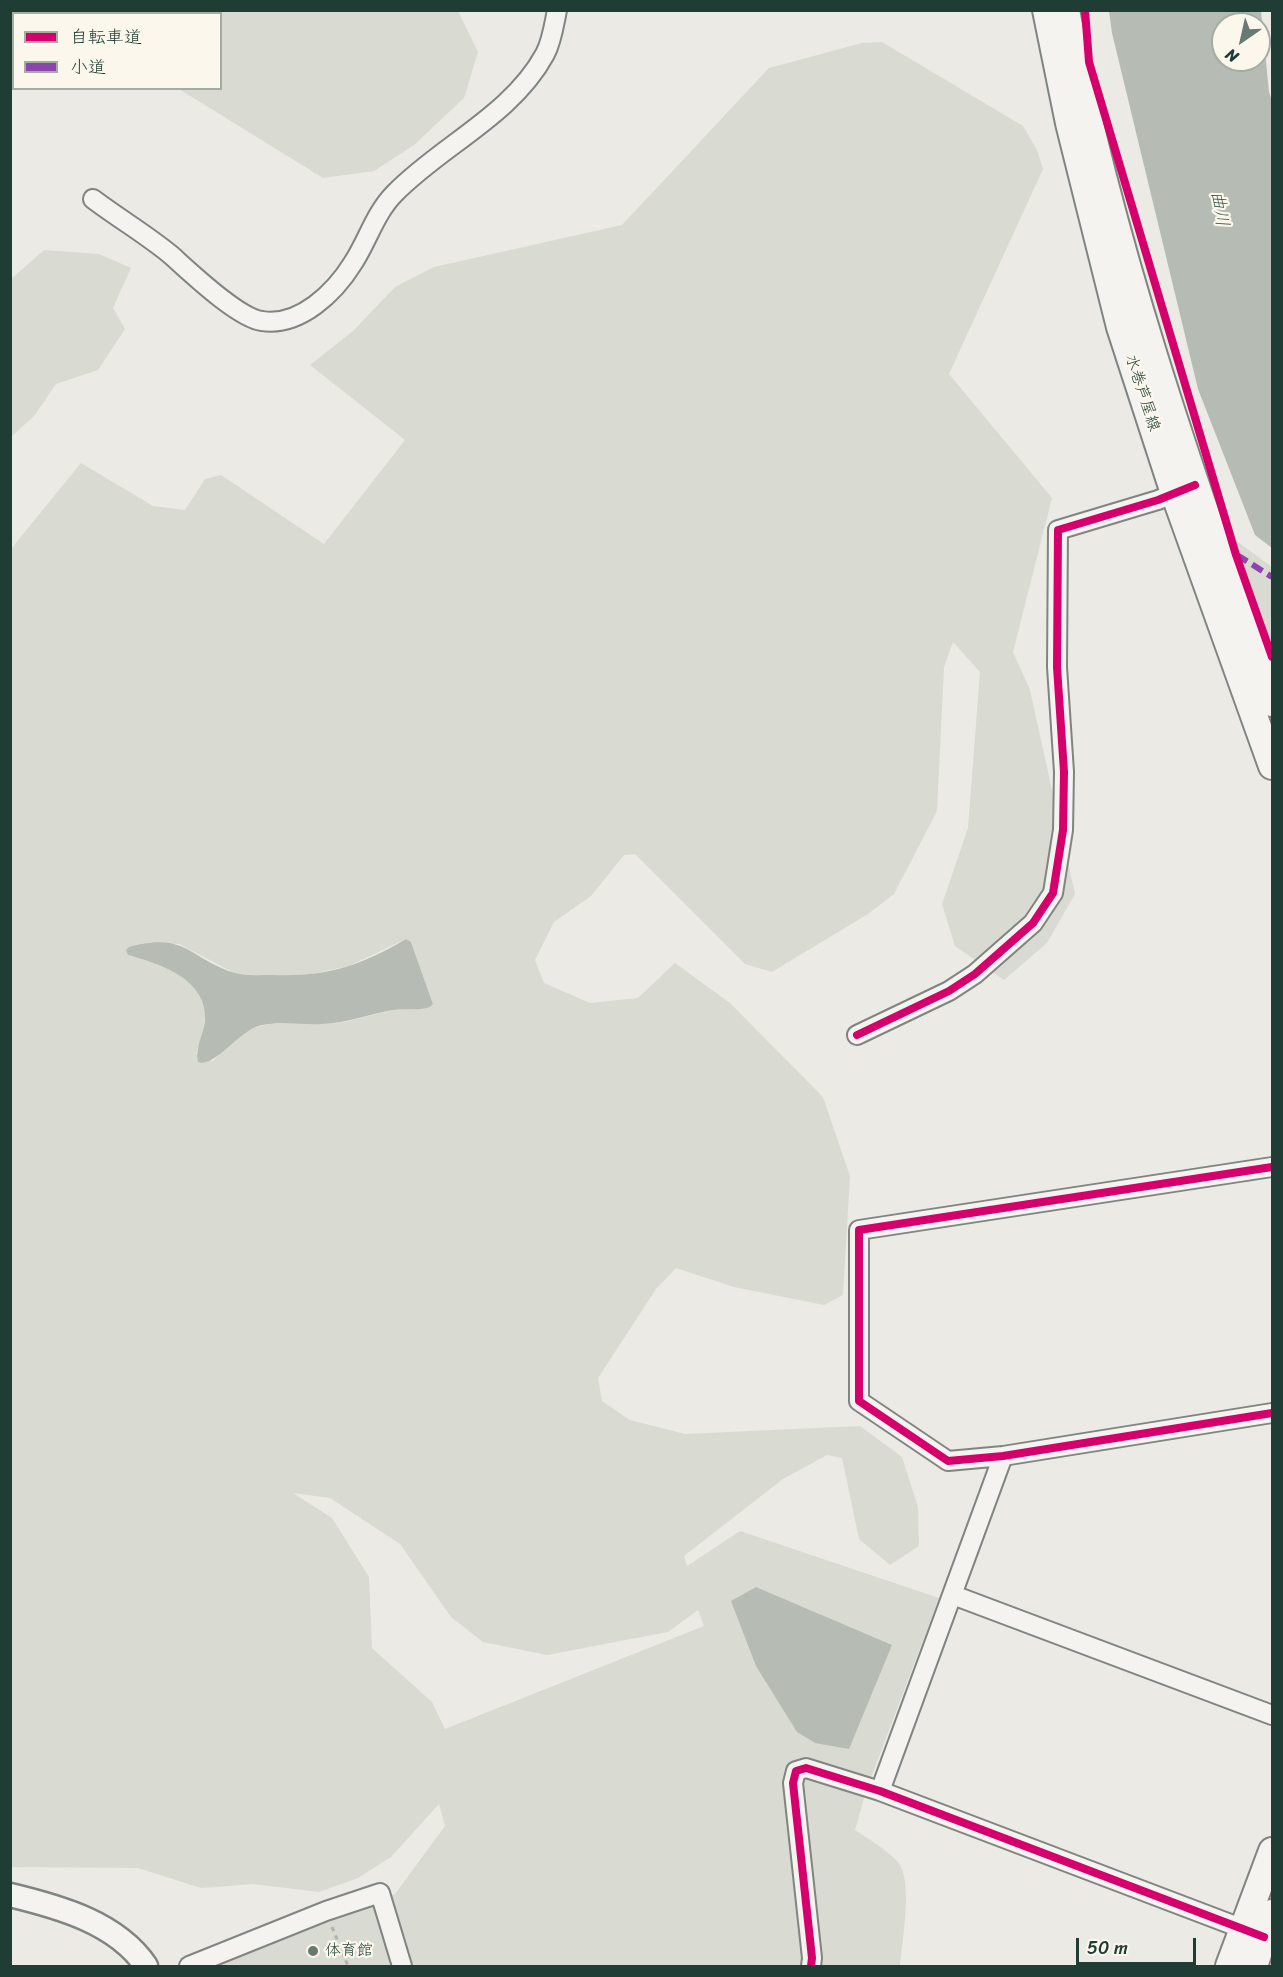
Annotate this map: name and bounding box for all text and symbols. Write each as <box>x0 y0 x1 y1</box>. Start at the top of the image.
legend <box>12 12 222 90</box>
north arrow <box>1211 12 1271 72</box>
text: 自転車道 <box>70 21 142 53</box>
text: N <box>1219 41 1244 71</box>
text: 小道 <box>70 51 106 83</box>
water label: 曲川 <box>1205 189 1233 229</box>
street label: 水巻芦屋線 <box>1121 352 1163 434</box>
scale bar <box>1079 1926 1199 1964</box>
text: 50 m <box>1087 1932 1128 1964</box>
place label: 体育館 <box>325 1941 373 1961</box>
marker: 体育館 <box>306 1944 320 1958</box>

